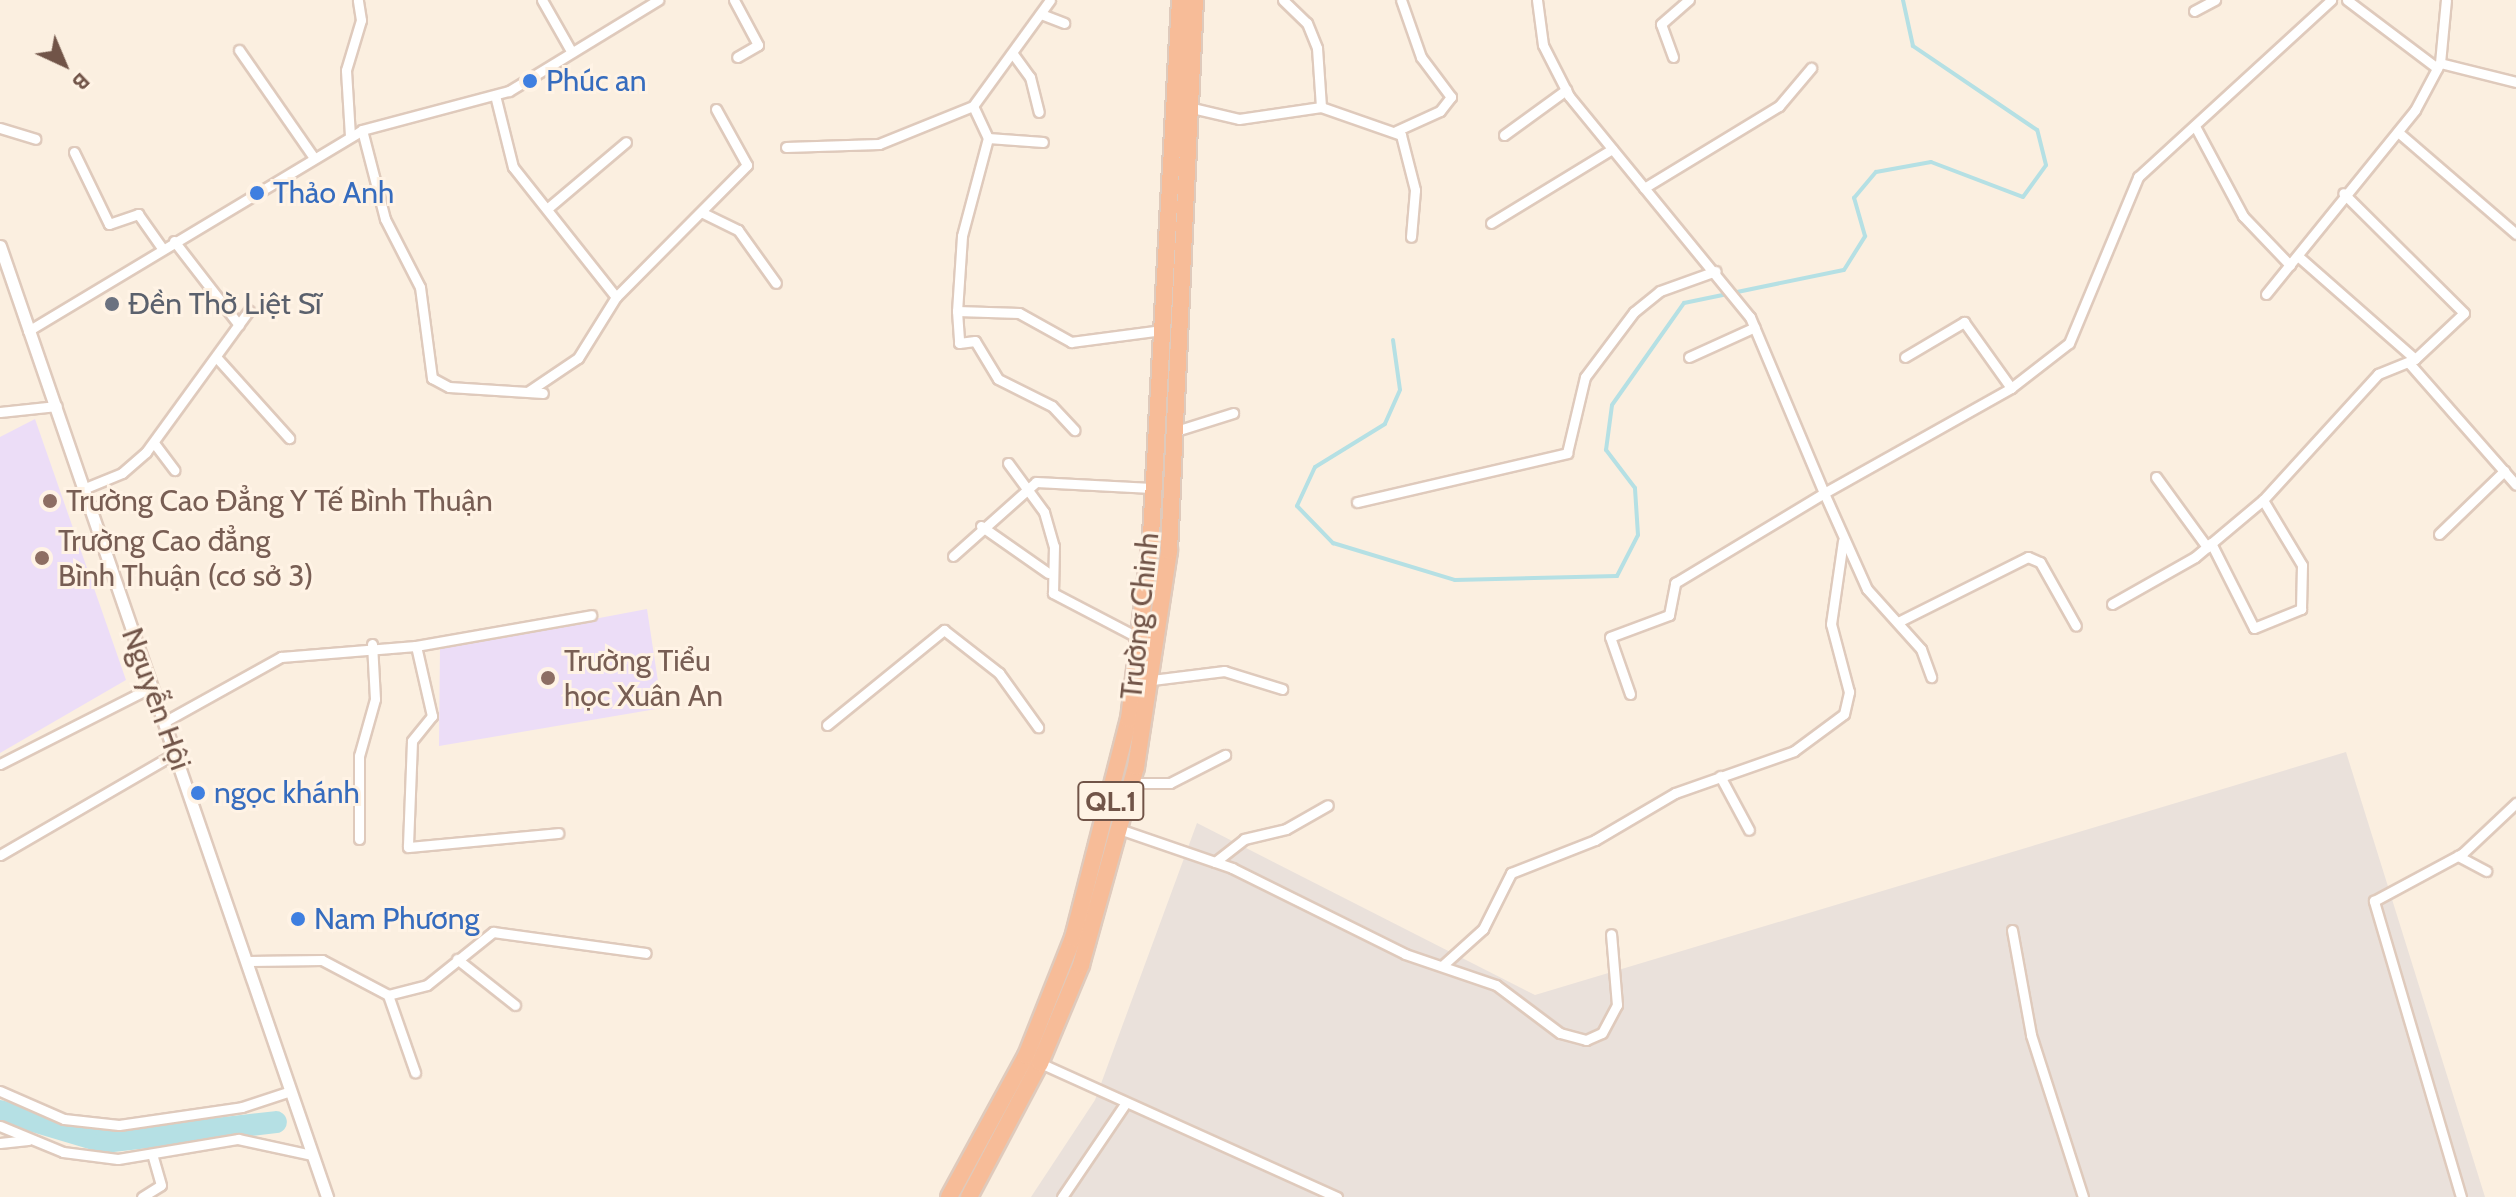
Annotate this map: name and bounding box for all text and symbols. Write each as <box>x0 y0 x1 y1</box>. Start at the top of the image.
north arrow <box>24 24 104 104</box>
place label: Phúc an <box>546 63 647 99</box>
text: B <box>67 67 95 96</box>
marker: Phúc an <box>521 72 539 90</box>
place label: Thảo Anh <box>273 175 394 211</box>
marker: Thảo Anh <box>248 184 266 202</box>
place label: Đền Thờ Liệt Sĩ <box>128 286 321 322</box>
marker: Đền Thờ Liệt Sĩ <box>103 295 121 313</box>
place label: Trường Cao Đẳng Y Tế Bình Thuận <box>66 483 493 519</box>
marker: Trường Cao Đẳng Y Tế Bình Thuận <box>41 492 59 510</box>
place label: Trường Cao đẳng Bình Thuận (cơ sở 3) <box>58 523 313 594</box>
street label: Trường Chinh <box>1113 531 1167 701</box>
marker: Trường Cao đẳng Bình Thuận (cơ sở 3) <box>33 549 51 567</box>
street label: Nguyễn Hội <box>114 623 198 775</box>
place label: Trường Tiểu học Xuân An <box>564 643 723 714</box>
marker: Trường Tiểu học Xuân An <box>539 669 557 687</box>
place label: ngọc khánh <box>214 775 360 811</box>
road number: QL.1 <box>1077 777 1145 825</box>
marker: ngọc khánh <box>189 784 207 802</box>
place label: Nam Phương <box>314 901 479 937</box>
marker: Nam Phương <box>289 910 307 928</box>

